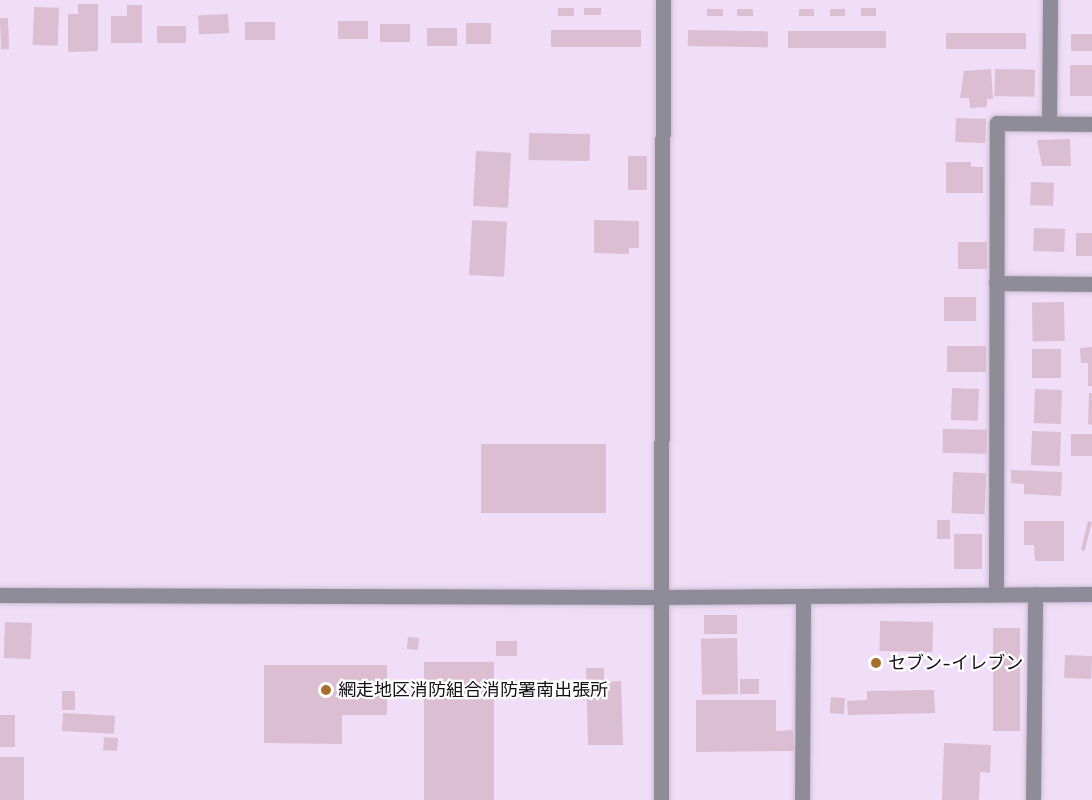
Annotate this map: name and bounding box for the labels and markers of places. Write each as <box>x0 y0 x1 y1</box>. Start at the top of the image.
place label: セブン-イレブン <box>888 652 1023 674</box>
marker: セブン-イレブン <box>869 656 883 670</box>
place label: 網走地区消防組合消防署南出張所 <box>338 679 608 701</box>
marker: 網走地区消防組合消防署南出張所 <box>319 683 333 697</box>

